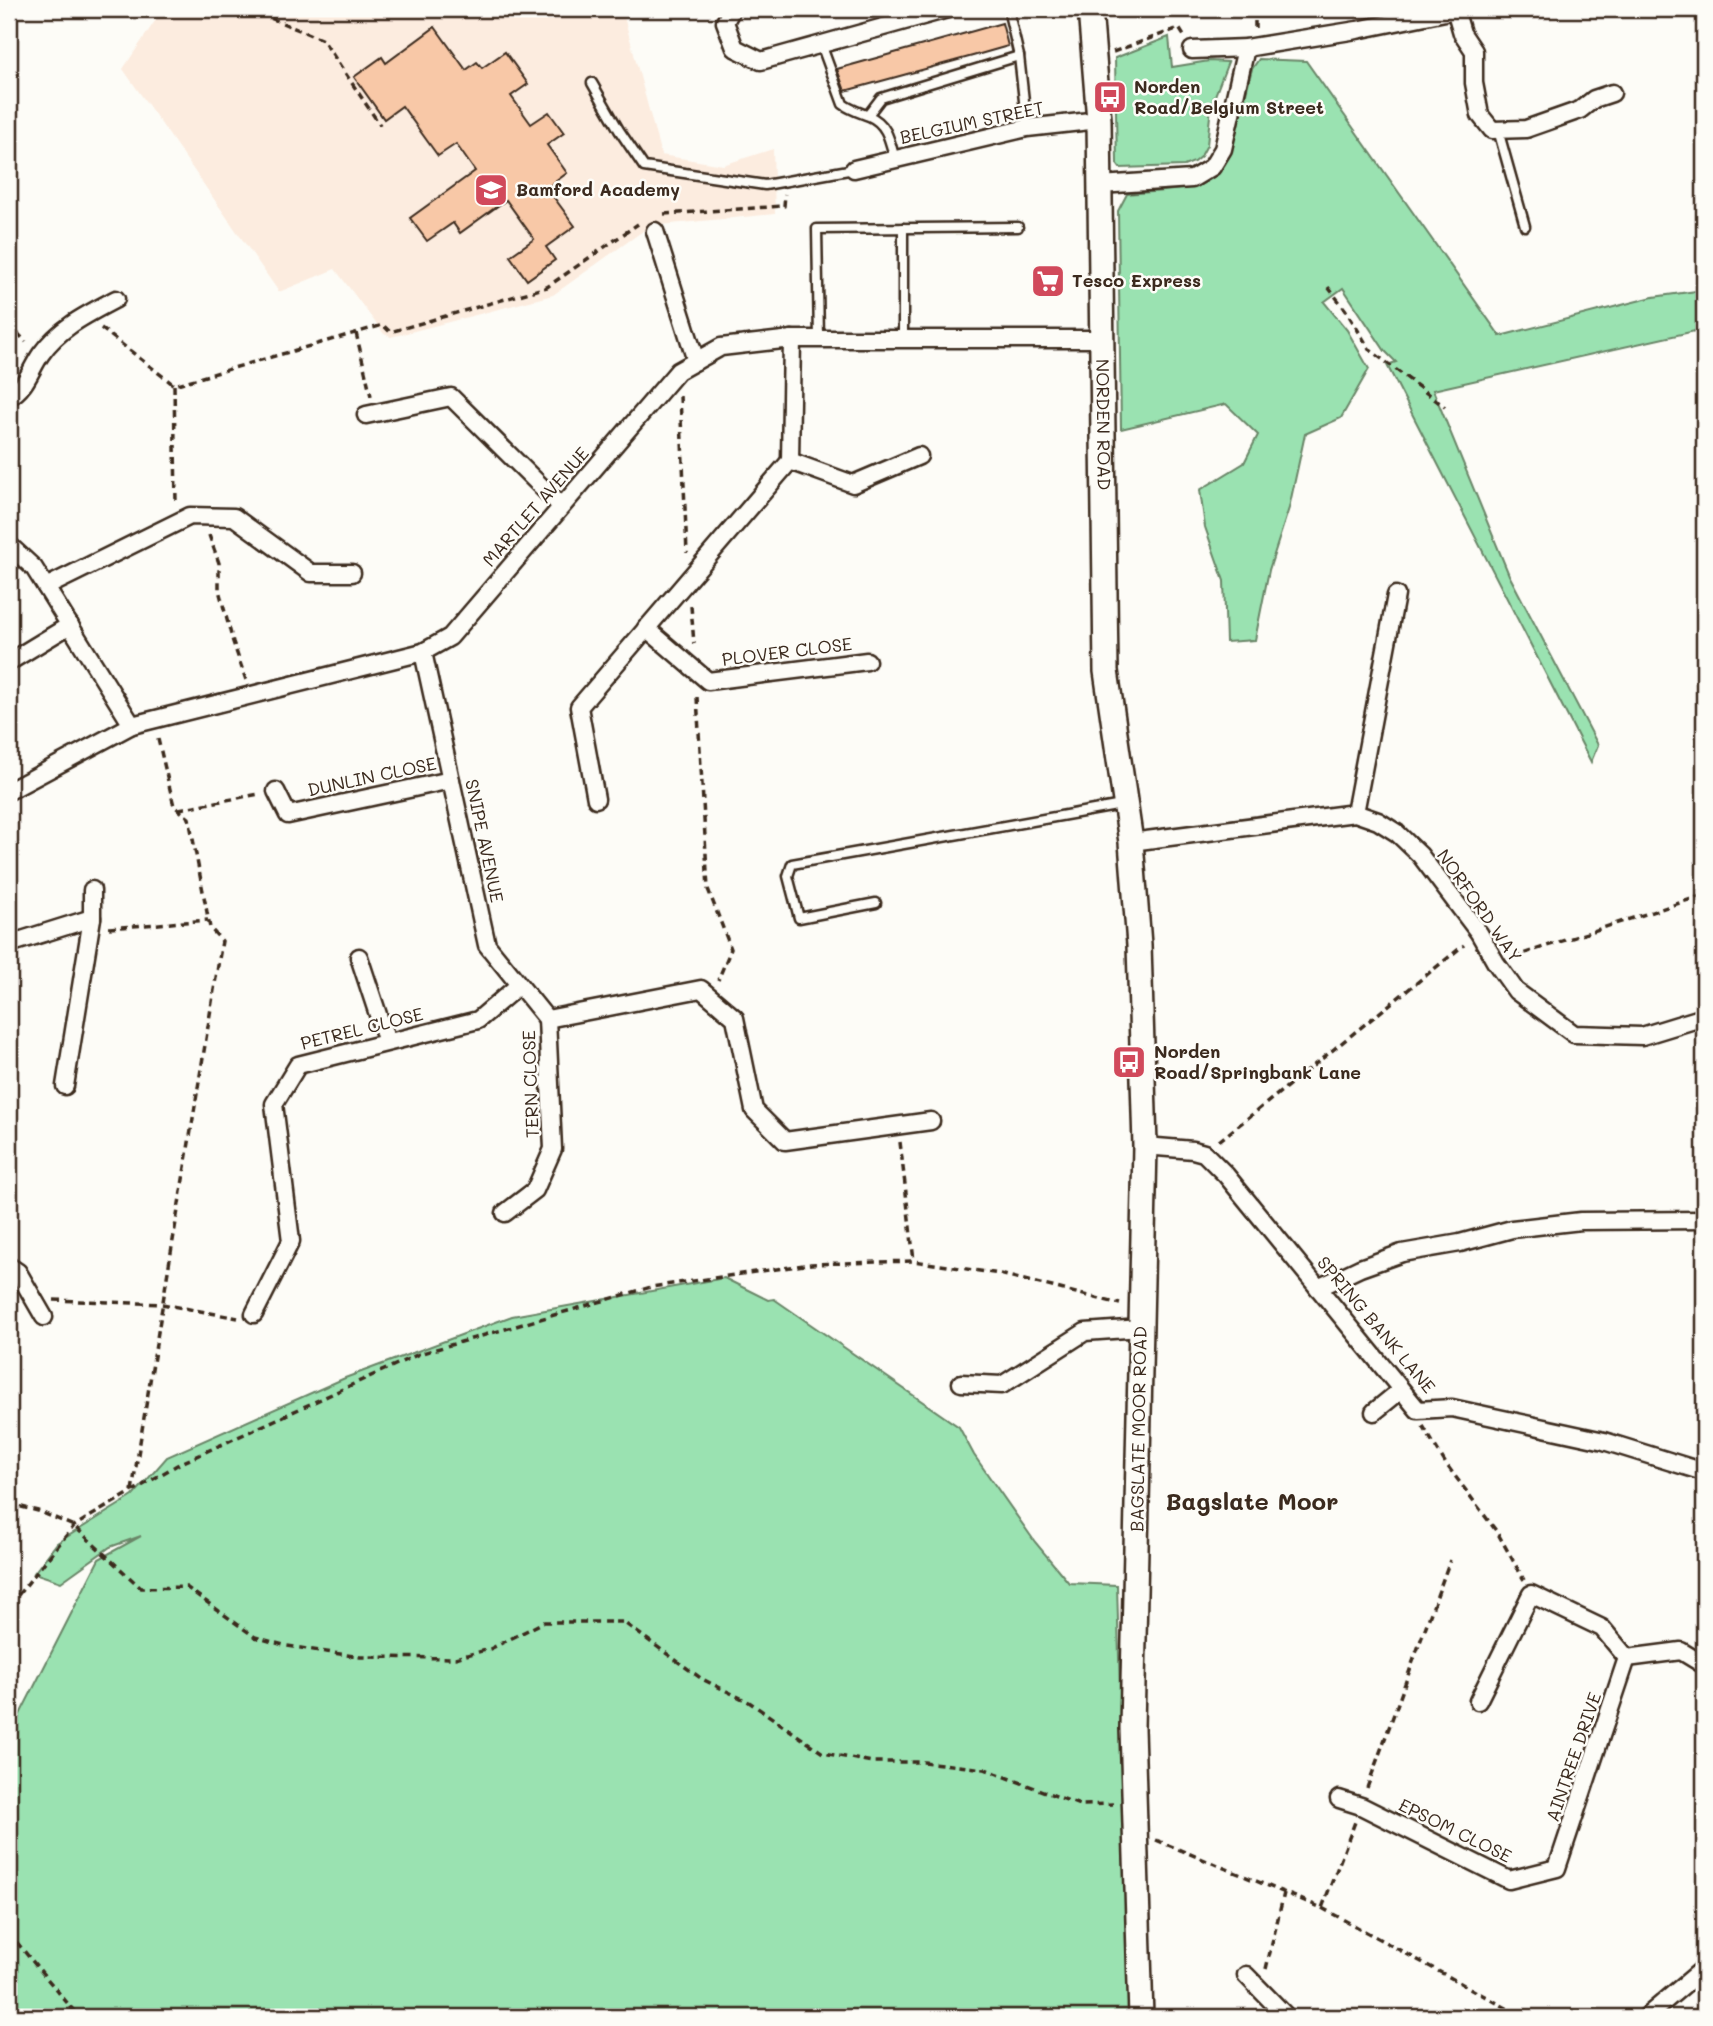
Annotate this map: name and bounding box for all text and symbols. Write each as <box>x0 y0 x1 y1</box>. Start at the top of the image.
place label: Norden Road/Belgium Street <box>1134 74 1324 119</box>
bus stop icon: Norden Road/Belgium Street <box>1091 78 1129 116</box>
street label: BELGIUM STREET <box>898 95 1046 149</box>
school or university icon: Bamford Academy <box>472 171 510 209</box>
place label: Bamford Academy <box>516 177 680 201</box>
supermarket icon: Tesco Express <box>1029 262 1067 300</box>
place label: Tesco Express <box>1072 268 1201 292</box>
street label: NORDEN ROAD <box>1091 359 1117 491</box>
street label: MARTLET AVENUE <box>477 441 594 571</box>
street label: PLOVER CLOSE <box>720 631 853 671</box>
street label: DUNLIN CLOSE <box>305 751 438 801</box>
street label: SNIPE AVENUE <box>460 777 510 905</box>
street label: NORFORD WAY <box>1432 844 1528 967</box>
street label: PETREL CLOSE <box>298 1001 426 1055</box>
street label: TERN CLOSE <box>516 1030 544 1138</box>
place label: Norden Road/Springbank Lane <box>1154 1039 1361 1084</box>
bus stop icon: Norden Road/Springbank Lane <box>1110 1043 1148 1081</box>
street label: SPRING BANK LANE <box>1312 1251 1441 1398</box>
street label: BAGSLATE MOOR ROAD <box>1124 1326 1152 1532</box>
district label: Bagslate Moor <box>1165 1485 1339 1516</box>
street label: AINTREE DRIVE <box>1540 1689 1606 1825</box>
street label: EPSOM CLOSE <box>1395 1792 1516 1868</box>

